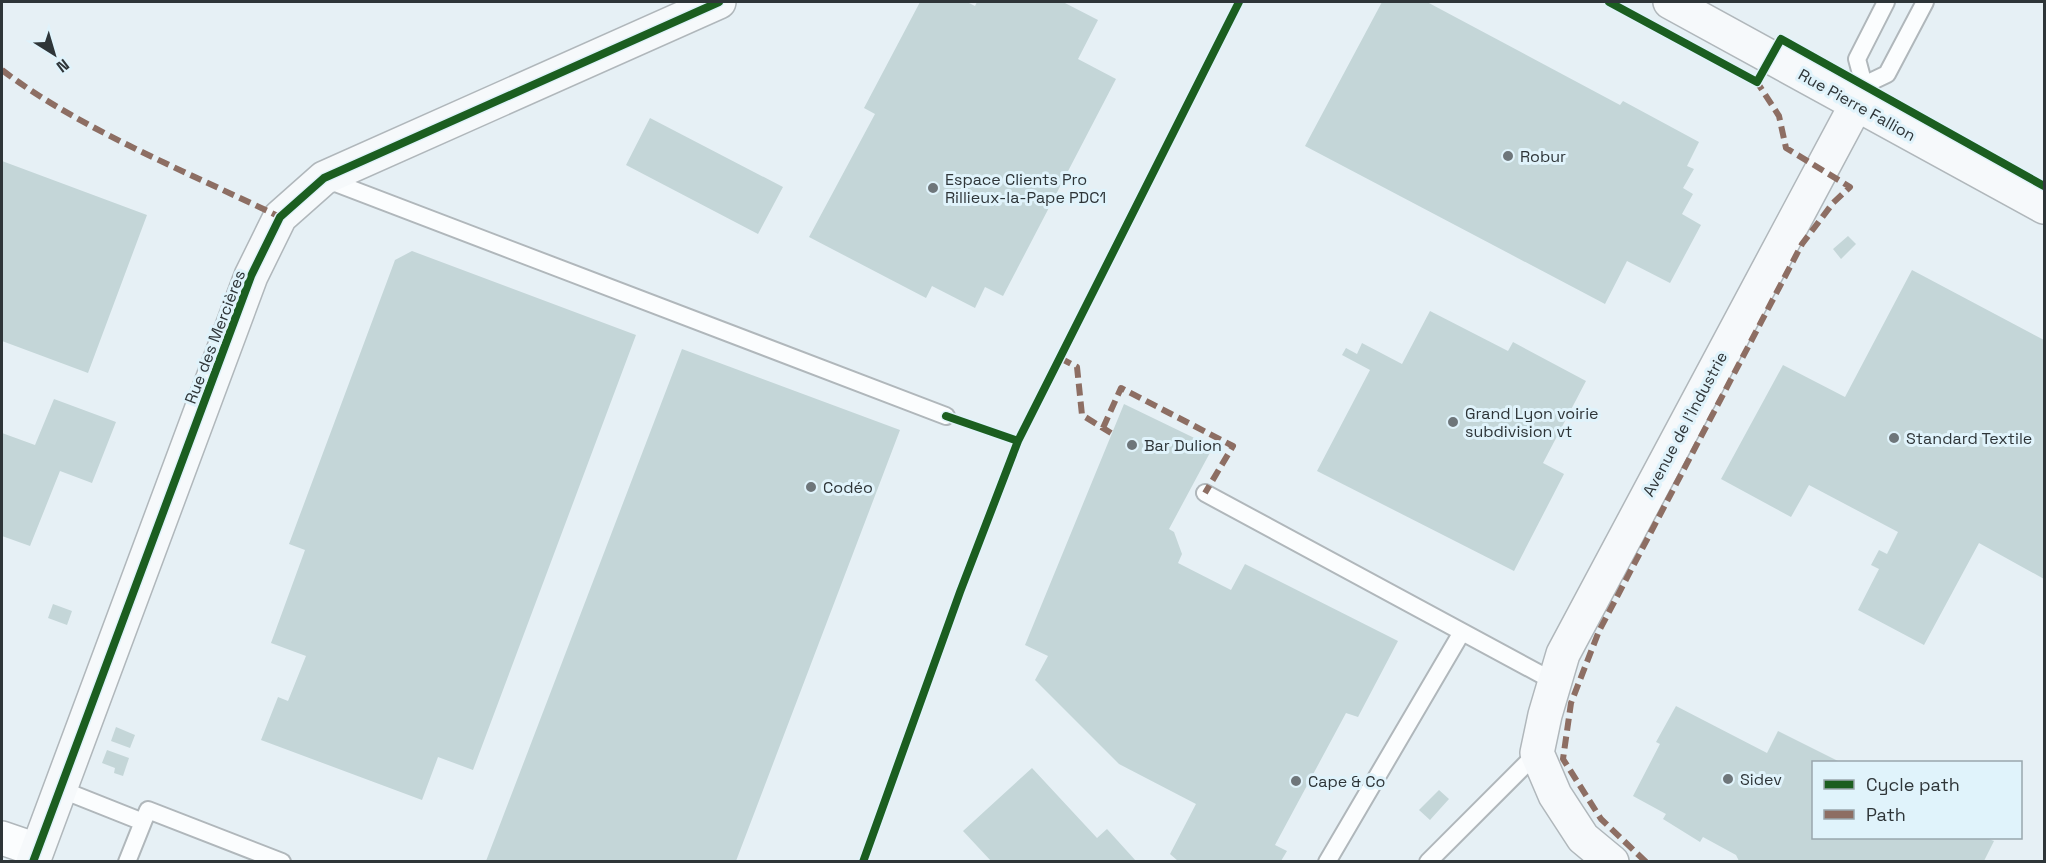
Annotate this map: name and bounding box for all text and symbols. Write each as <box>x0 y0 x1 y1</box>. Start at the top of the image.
north arrow <box>24 24 84 84</box>
text: N <box>52 54 73 77</box>
street label: Rue Pierre Fallion <box>1795 64 1919 146</box>
place label: Robur <box>1520 146 1566 167</box>
marker: Robur <box>1501 149 1515 163</box>
place label: Espace Clients Pro Rillieux-la-Pape PDC1 <box>945 169 1106 208</box>
marker: Espace Clients Pro Rillieux-la-Pape PDC1 <box>926 181 940 195</box>
street label: Rue des Mercières <box>180 267 250 407</box>
street label: Avenue de l'Industrie <box>1638 348 1732 500</box>
place label: Grand Lyon voirie subdivision vt <box>1465 403 1599 442</box>
marker: Grand Lyon voirie subdivision vt <box>1446 415 1460 429</box>
place label: Standard Textile <box>1906 428 2032 449</box>
marker: Standard Textile <box>1887 431 1901 445</box>
place label: Bar Dulion <box>1144 435 1222 456</box>
marker: Bar Dulion <box>1125 438 1139 452</box>
place label: Codéo <box>823 477 873 498</box>
marker: Codéo <box>804 480 818 494</box>
legend <box>1812 761 2022 839</box>
place label: Sidev <box>1740 769 1782 790</box>
place label: Cape & Co <box>1308 771 1385 792</box>
marker: Sidev <box>1721 772 1735 786</box>
text: Cycle path <box>1866 773 1960 796</box>
marker: Cape & Co <box>1289 774 1303 788</box>
text: Path <box>1866 803 1906 826</box>

